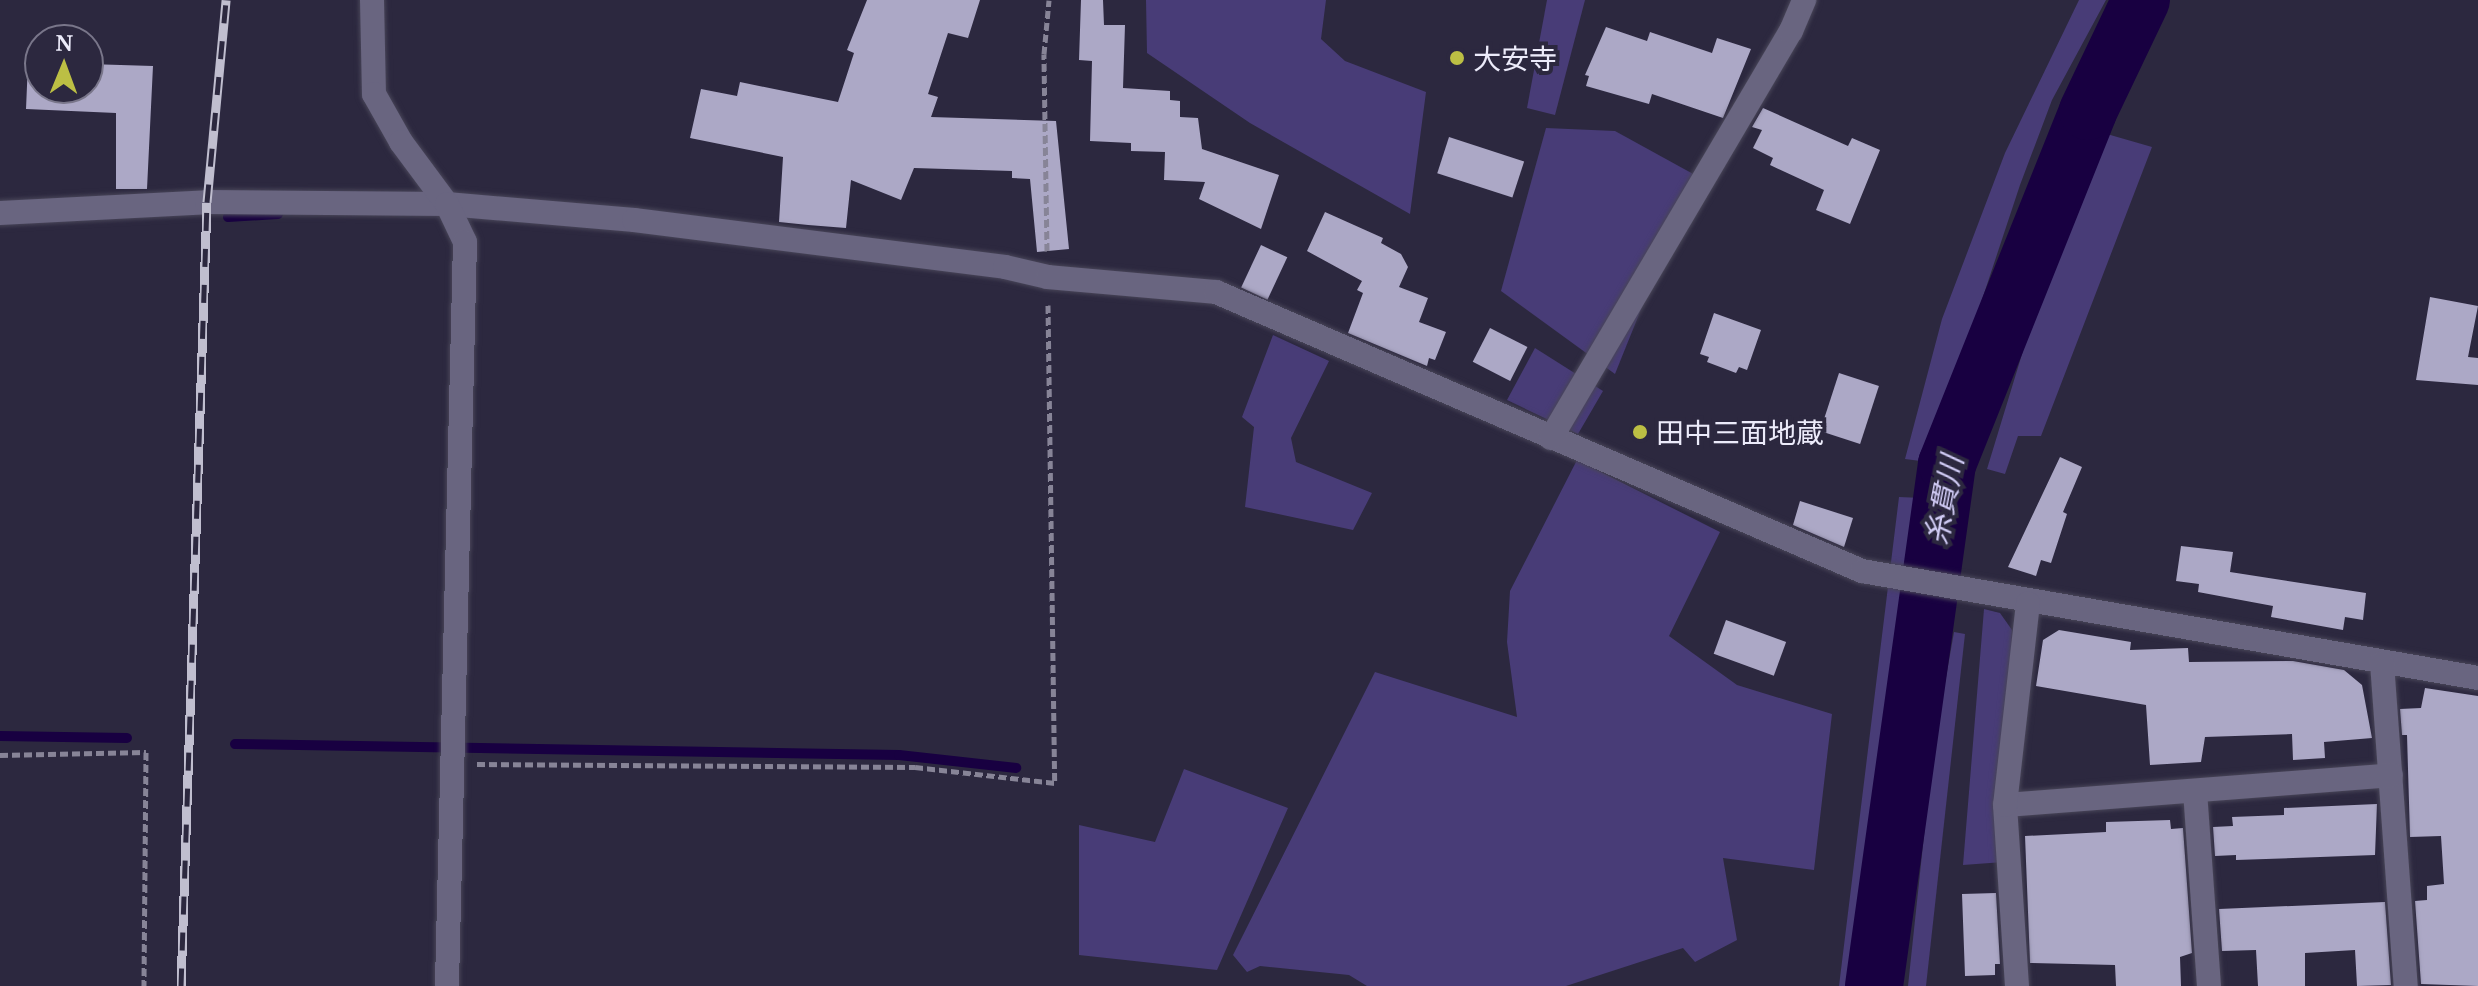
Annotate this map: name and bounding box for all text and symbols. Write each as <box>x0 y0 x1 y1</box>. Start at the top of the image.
north arrow <box>24 24 104 104</box>
text: N <box>55 27 73 57</box>
place label: 大安寺 <box>1473 41 1557 75</box>
marker: 大安寺 <box>1448 49 1466 67</box>
place label: 田中三面地蔵 <box>1656 415 1824 449</box>
marker: 田中三面地蔵 <box>1631 423 1649 441</box>
water label: 糸貫川 <box>1918 452 1970 548</box>

